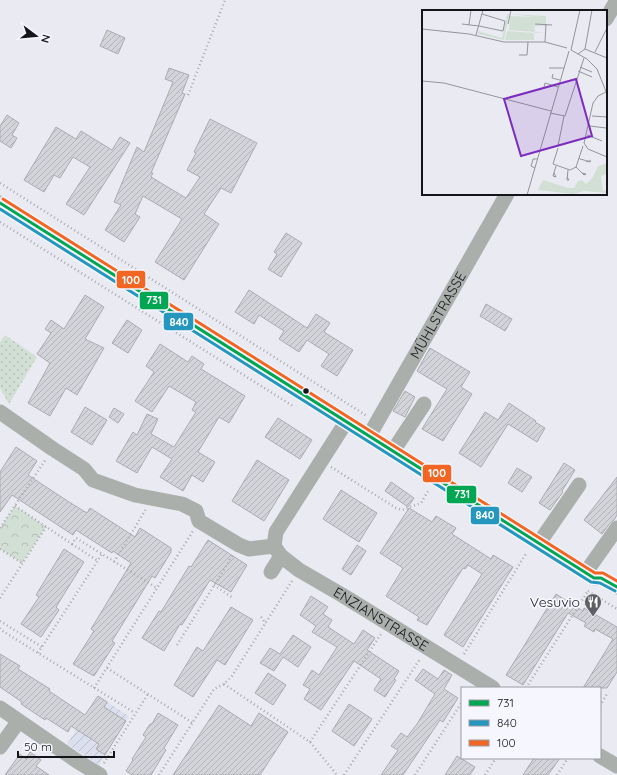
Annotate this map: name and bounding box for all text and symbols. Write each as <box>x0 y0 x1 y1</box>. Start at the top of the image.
inset map <box>422 10 607 195</box>
north arrow <box>16 16 56 56</box>
text: N <box>38 33 53 45</box>
street label: MÜHLSTRASSE <box>406 268 470 362</box>
line badge: 100 <box>116 270 146 289</box>
text: 100 <box>122 273 140 287</box>
line badge: 731 <box>139 291 169 310</box>
text: 731 <box>146 293 162 307</box>
line badge: 840 <box>163 312 194 331</box>
text: 840 <box>169 315 189 329</box>
unlabelled marker <box>301 386 311 396</box>
line badge: 100 <box>422 464 452 483</box>
text: 100 <box>428 466 446 480</box>
line badge: 731 <box>446 485 477 504</box>
text: 731 <box>454 487 470 501</box>
line badge: 840 <box>470 506 500 525</box>
text: 840 <box>475 508 495 522</box>
street label: ENZIANSTRASSE <box>330 583 432 655</box>
restaurant icon: Vesuvio <box>583 592 603 617</box>
place label: Vesuvio <box>530 593 580 611</box>
legend <box>461 687 601 759</box>
text: 731 <box>497 695 514 710</box>
text: 840 <box>497 715 517 730</box>
scale bar <box>18 733 114 759</box>
text: 100 <box>497 735 516 750</box>
text: 50 m <box>24 739 52 754</box>

